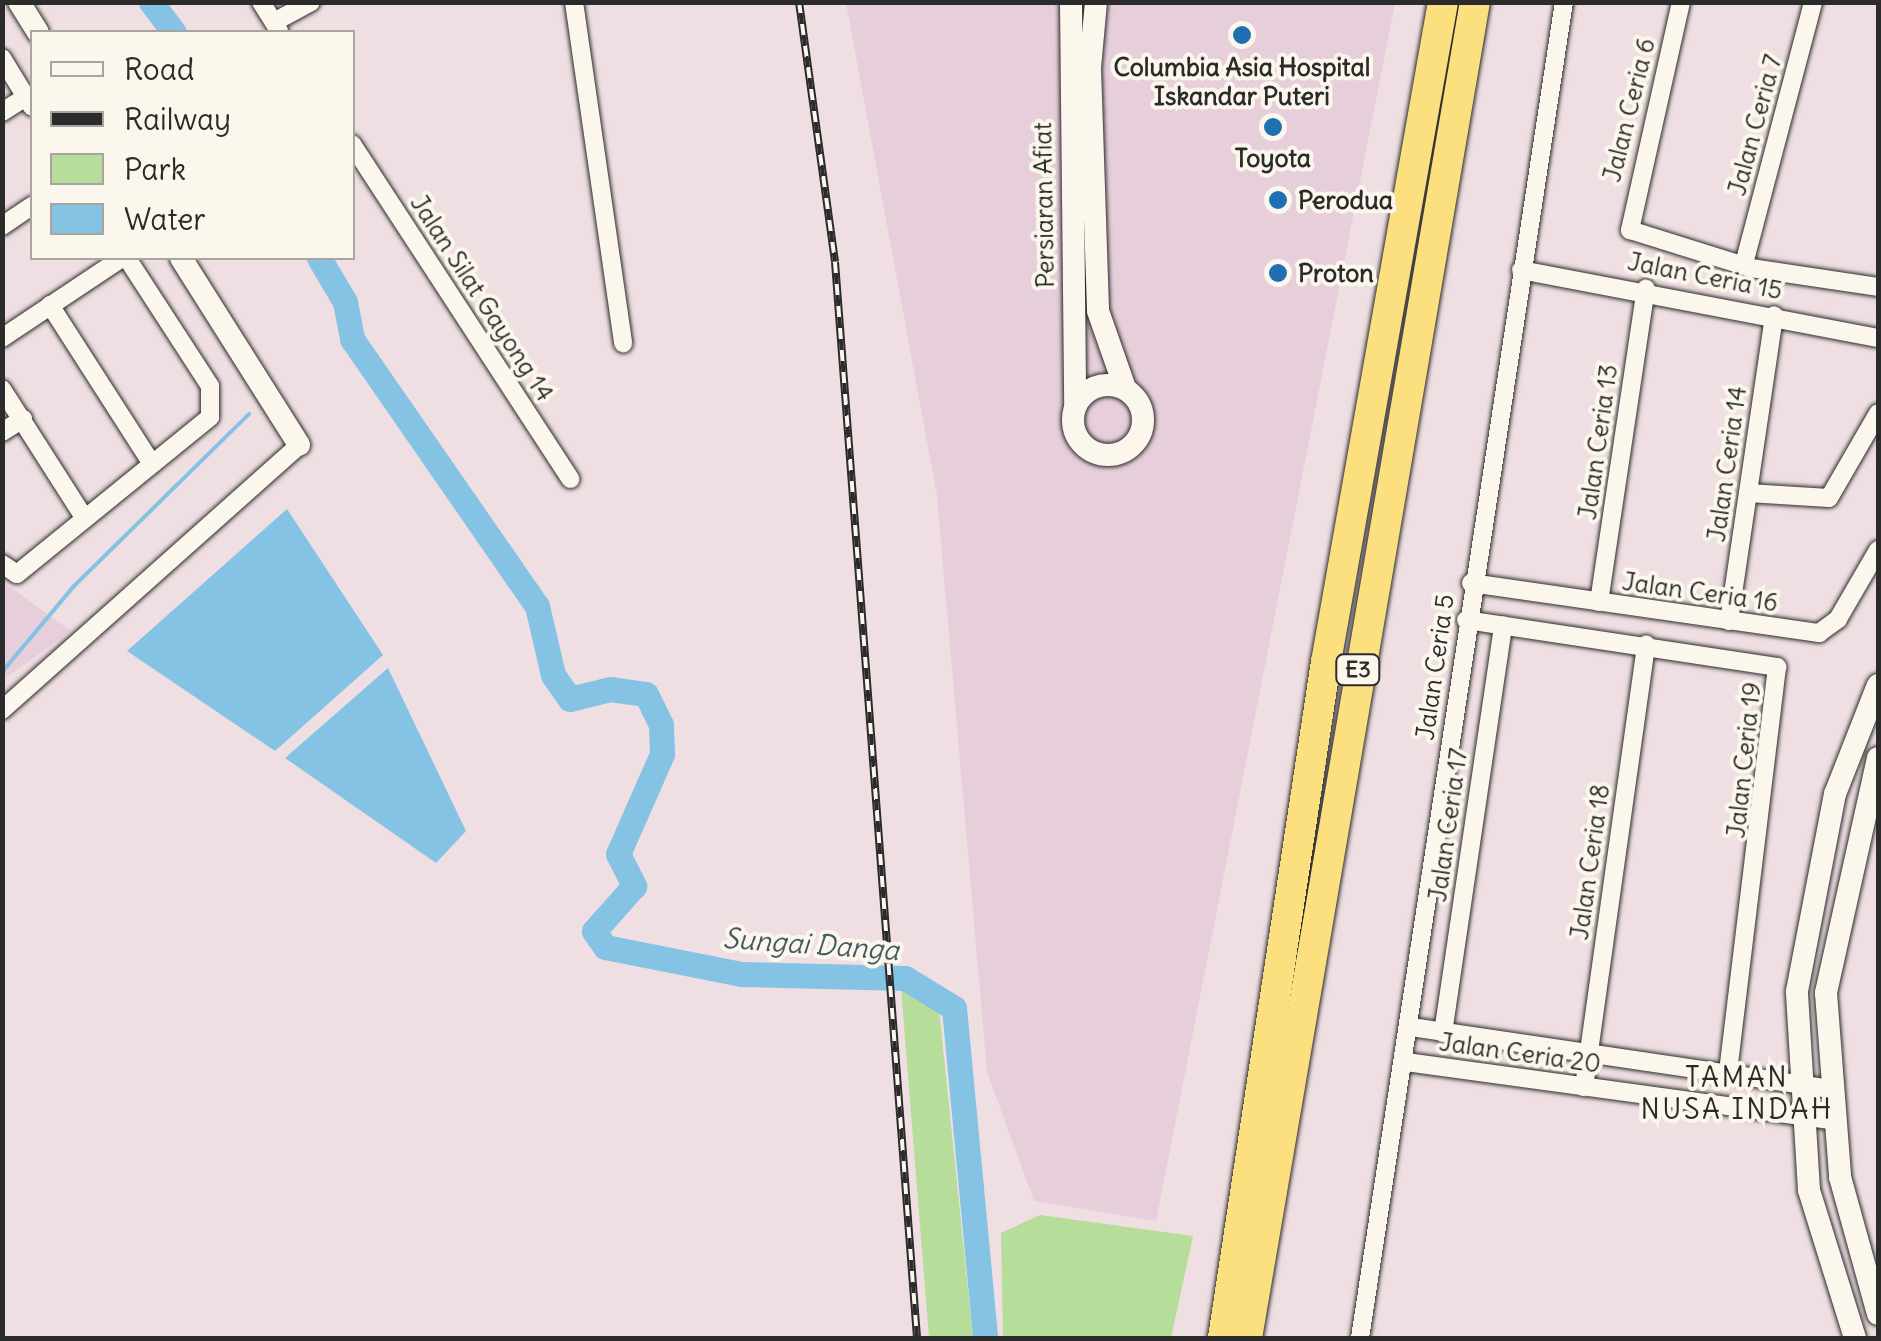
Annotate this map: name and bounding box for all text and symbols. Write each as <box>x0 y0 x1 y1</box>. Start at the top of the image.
marker: Columbia Asia Hospital Iskandar Puteri <box>1229 22 1255 48</box>
legend <box>30 30 355 260</box>
street label: Jalan Ceria 6 <box>1597 35 1661 185</box>
text: Road <box>124 50 194 88</box>
street label: Jalan Ceria 7 <box>1722 51 1788 199</box>
place label: Columbia Asia Hospital Iskandar Puteri <box>1114 53 1370 112</box>
text: Railway <box>124 100 231 138</box>
marker: Toyota <box>1262 116 1284 138</box>
street label: Persiaran Afiat <box>1028 122 1060 288</box>
place label: Toyota <box>1235 143 1311 173</box>
text: Park <box>124 150 186 188</box>
place label: Perodua <box>1298 185 1393 215</box>
street label: Jalan Silat Gayong 14 <box>404 189 560 407</box>
marker: Perodua <box>1267 189 1289 211</box>
text: Water <box>124 200 206 238</box>
street label: Jalan Ceria 15 <box>1625 246 1785 306</box>
place label: Proton <box>1298 258 1374 288</box>
marker: Proton <box>1267 262 1289 284</box>
street label: Jalan Ceria 13 <box>1572 362 1624 522</box>
street label: Jalan Ceria 14 <box>1701 384 1753 544</box>
street label: Jalan Ceria 16 <box>1620 566 1780 618</box>
street label: Jalan Ceria 5 <box>1410 592 1460 742</box>
road number: E3 <box>1333 653 1383 687</box>
street label: Jalan Ceria 19 <box>1721 680 1767 840</box>
street label: Jalan Ceria 17 <box>1422 746 1474 904</box>
street label: Jalan Ceria 18 <box>1564 782 1616 942</box>
water label: Sungai Danga <box>722 921 900 967</box>
street label: Jalan Ceria 20 <box>1437 1027 1603 1079</box>
district label: TAMAN NUSA INDAH <box>1640 1060 1834 1126</box>

